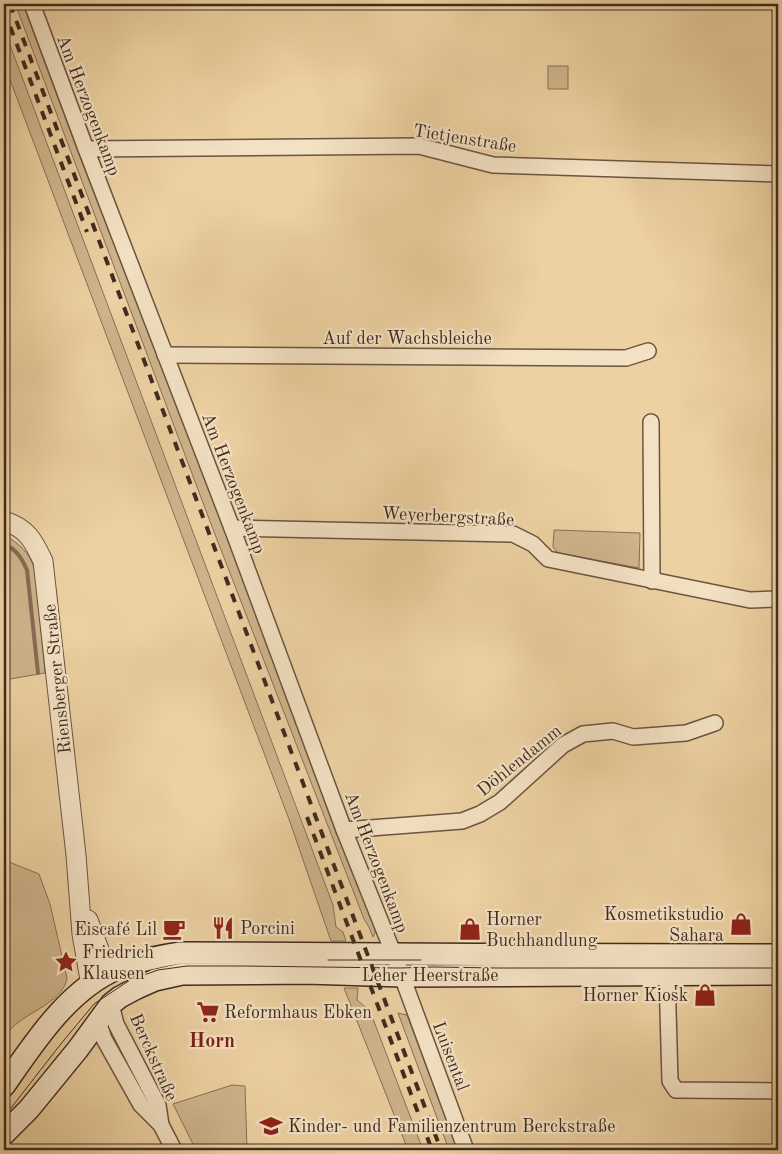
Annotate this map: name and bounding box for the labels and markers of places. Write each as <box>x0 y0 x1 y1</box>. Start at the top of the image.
place label: Kosmetikstudio Sahara <box>604 906 724 945</box>
place label: Horner Buchhandlung <box>486 911 598 950</box>
shop icon: Kosmetikstudio Sahara <box>728 911 754 937</box>
restaurant icon: Porcini <box>210 915 236 941</box>
cafe icon: Eiscafé Lil <box>161 916 187 942</box>
shop icon: Horner Buchhandlung <box>457 916 483 942</box>
place label: Porcini <box>240 920 295 938</box>
place label: Eiscafé Lil <box>74 921 157 939</box>
place label: Friedrich Klausen <box>82 944 154 983</box>
place icon: Friedrich Klausen <box>53 949 79 975</box>
shop icon: Horner Kiosk <box>692 982 718 1008</box>
place label: Horner Kiosk <box>583 987 688 1005</box>
supermarket icon: Reformhaus Ebken <box>195 999 221 1025</box>
place label: Reformhaus Ebken <box>224 1004 372 1022</box>
school or university icon: Kinder- und Familienzentrum Berckstraße <box>258 1113 284 1139</box>
place label: Kinder- und Familienzentrum Berckstraße <box>288 1118 615 1136</box>

